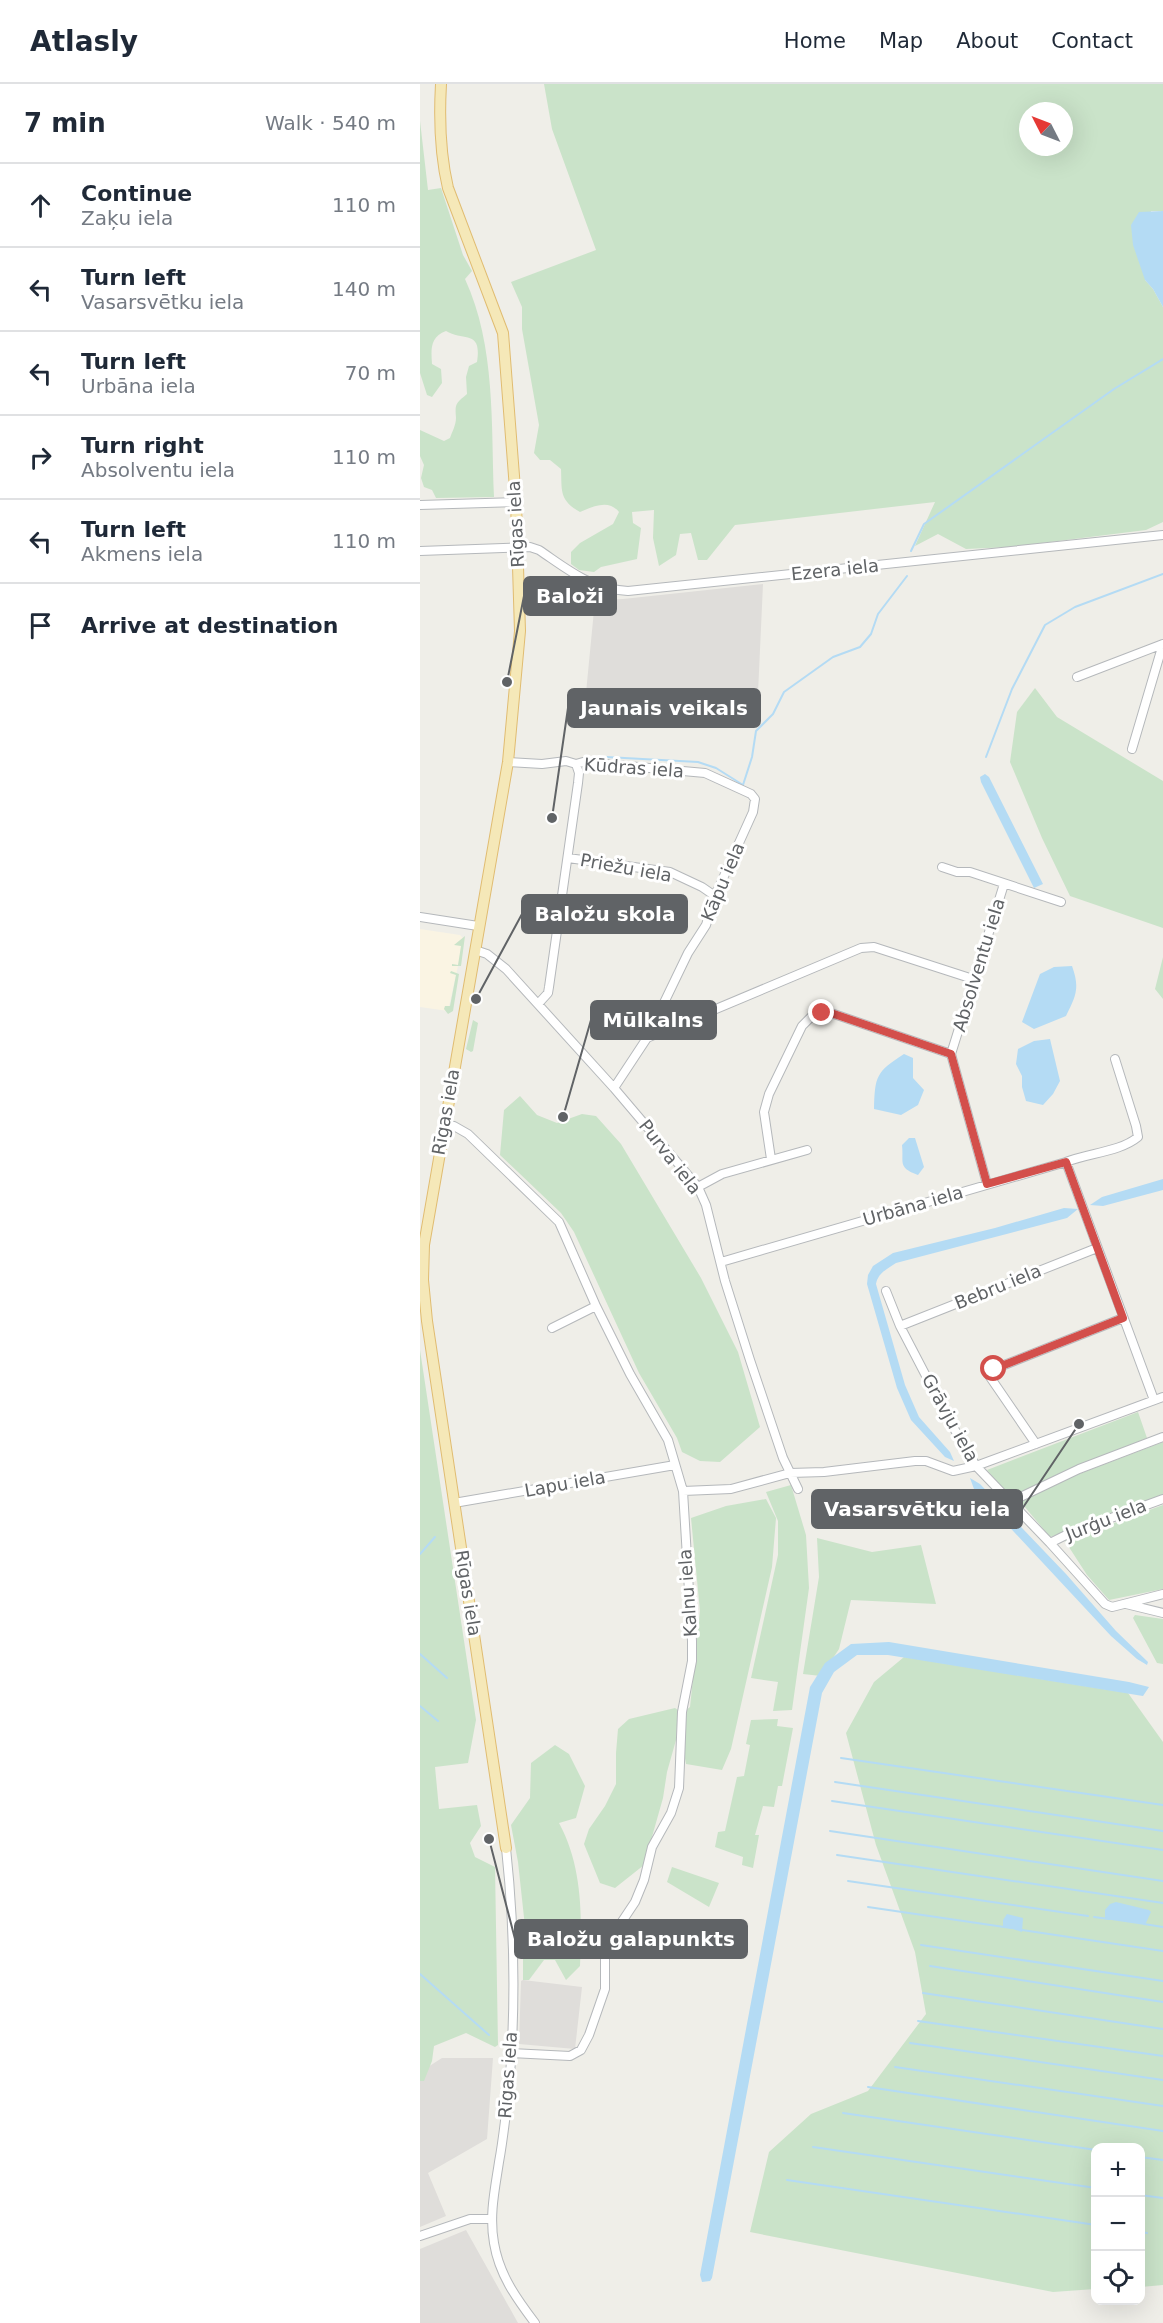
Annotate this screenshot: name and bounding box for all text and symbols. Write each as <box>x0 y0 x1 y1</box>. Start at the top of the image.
text: Atlasly <box>30 25 138 58</box>
text: Home <box>784 29 846 53</box>
text: Map <box>879 29 923 53</box>
text: About <box>956 29 1018 53</box>
text: Contact <box>1051 29 1133 53</box>
north arrow <box>1019 102 1073 156</box>
text: 7 min <box>24 108 106 138</box>
text: Walk · 540 m <box>265 111 396 135</box>
text: Continue <box>81 181 192 206</box>
icon: ahead <box>24 189 57 222</box>
text: 110 m <box>332 193 396 217</box>
text: Zaķu iela <box>81 206 173 230</box>
text: Turn left <box>81 265 186 290</box>
icon: left <box>24 273 57 306</box>
text: 140 m <box>332 277 396 301</box>
text: Vasarsvētku iela <box>81 290 244 314</box>
text: Turn left <box>81 349 186 374</box>
icon: left <box>24 357 57 390</box>
text: 70 m <box>345 361 396 385</box>
text: Urbāna iela <box>81 374 196 398</box>
text: Turn right <box>81 433 204 458</box>
icon: right <box>24 441 57 474</box>
text: 110 m <box>332 445 396 469</box>
text: Absolventu iela <box>81 458 235 482</box>
street label: Rīgas iela <box>503 480 528 568</box>
text: Turn left <box>81 517 186 542</box>
icon: left <box>24 525 57 558</box>
text: 110 m <box>332 529 396 553</box>
text: Akmens iela <box>81 542 203 566</box>
street label: Ezera iela <box>790 554 880 585</box>
callout: Baloži <box>524 577 616 615</box>
text: Baloži <box>536 584 604 608</box>
icon: arrive <box>24 609 57 642</box>
text: Arrive at destination <box>81 613 338 638</box>
callout: Jaunais veikals <box>568 689 760 727</box>
text: Jaunais veikals <box>578 696 748 720</box>
street label: Kūdras iela <box>583 754 685 781</box>
street label: Kāpu iela <box>697 839 749 924</box>
street label: Priežu iela <box>579 849 674 886</box>
callout: Baložu skola <box>522 895 687 933</box>
street label: Absolventu iela <box>948 896 1009 1034</box>
text: Baložu skola <box>535 902 675 926</box>
route end <box>808 999 834 1025</box>
callout: Mūlkalns <box>591 1001 716 1039</box>
text: Mūlkalns <box>603 1008 703 1032</box>
street label: Rīgas iela <box>428 1067 463 1157</box>
street label: Purva iela <box>635 1115 706 1198</box>
street label: Urbāna iela <box>860 1181 965 1230</box>
street label: Bebru iela <box>951 1260 1044 1313</box>
route start <box>980 1355 1006 1381</box>
street label: Grāvju iela <box>918 1370 983 1465</box>
street label: Lapu iela <box>523 1466 607 1501</box>
callout: Vasarsvētku iela <box>812 1490 1022 1528</box>
street label: Jurģu iela <box>1062 1495 1149 1545</box>
text: Vasarsvētku iela <box>824 1497 1010 1521</box>
street label: Rīgas iela <box>451 1548 486 1638</box>
street label: Kalnu iela <box>674 1548 701 1638</box>
callout: Baložu galapunkts <box>515 1920 747 1958</box>
text: Baložu galapunkts <box>527 1927 735 1951</box>
street label: Rīgas iela <box>494 2031 521 2119</box>
map controls <box>1091 2143 1145 2305</box>
button: + <box>1091 2143 1145 2197</box>
button: − <box>1091 2197 1145 2251</box>
button: locate <box>1091 2251 1145 2305</box>

